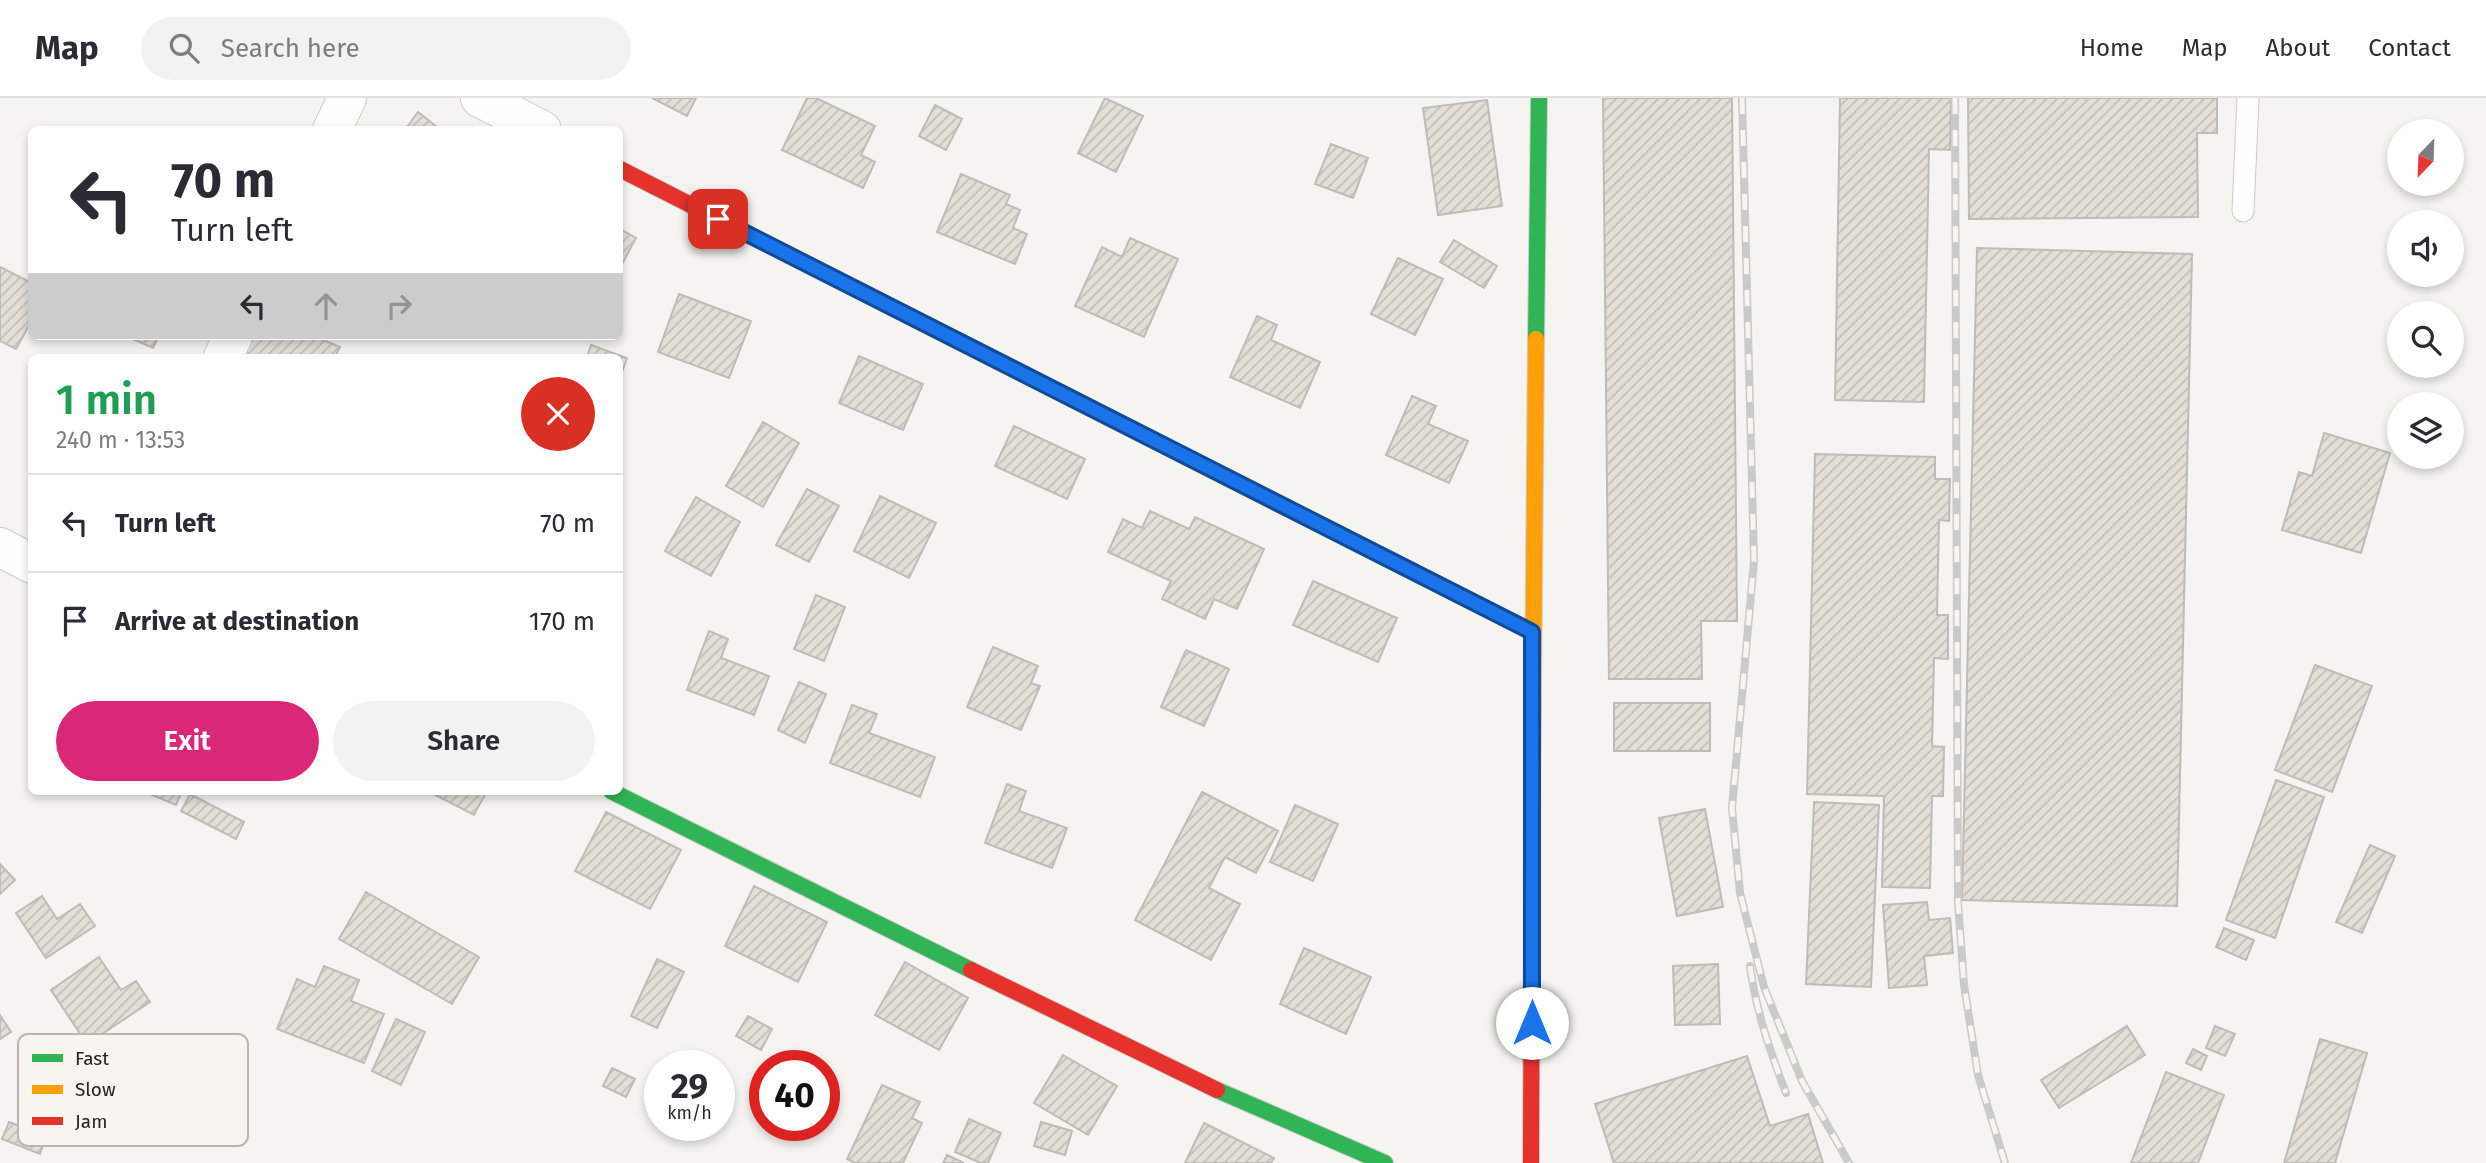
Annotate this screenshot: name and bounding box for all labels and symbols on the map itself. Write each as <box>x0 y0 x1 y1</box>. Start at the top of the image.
north arrow <box>2387 119 2464 196</box>
pin <box>688 189 748 249</box>
position arrow <box>1495 986 1569 1060</box>
legend <box>18 1034 248 1146</box>
text: Fast <box>75 1047 109 1070</box>
speed limit sign: 40 <box>749 1050 840 1141</box>
text: Slow <box>75 1078 116 1101</box>
text: Jam <box>75 1110 107 1133</box>

